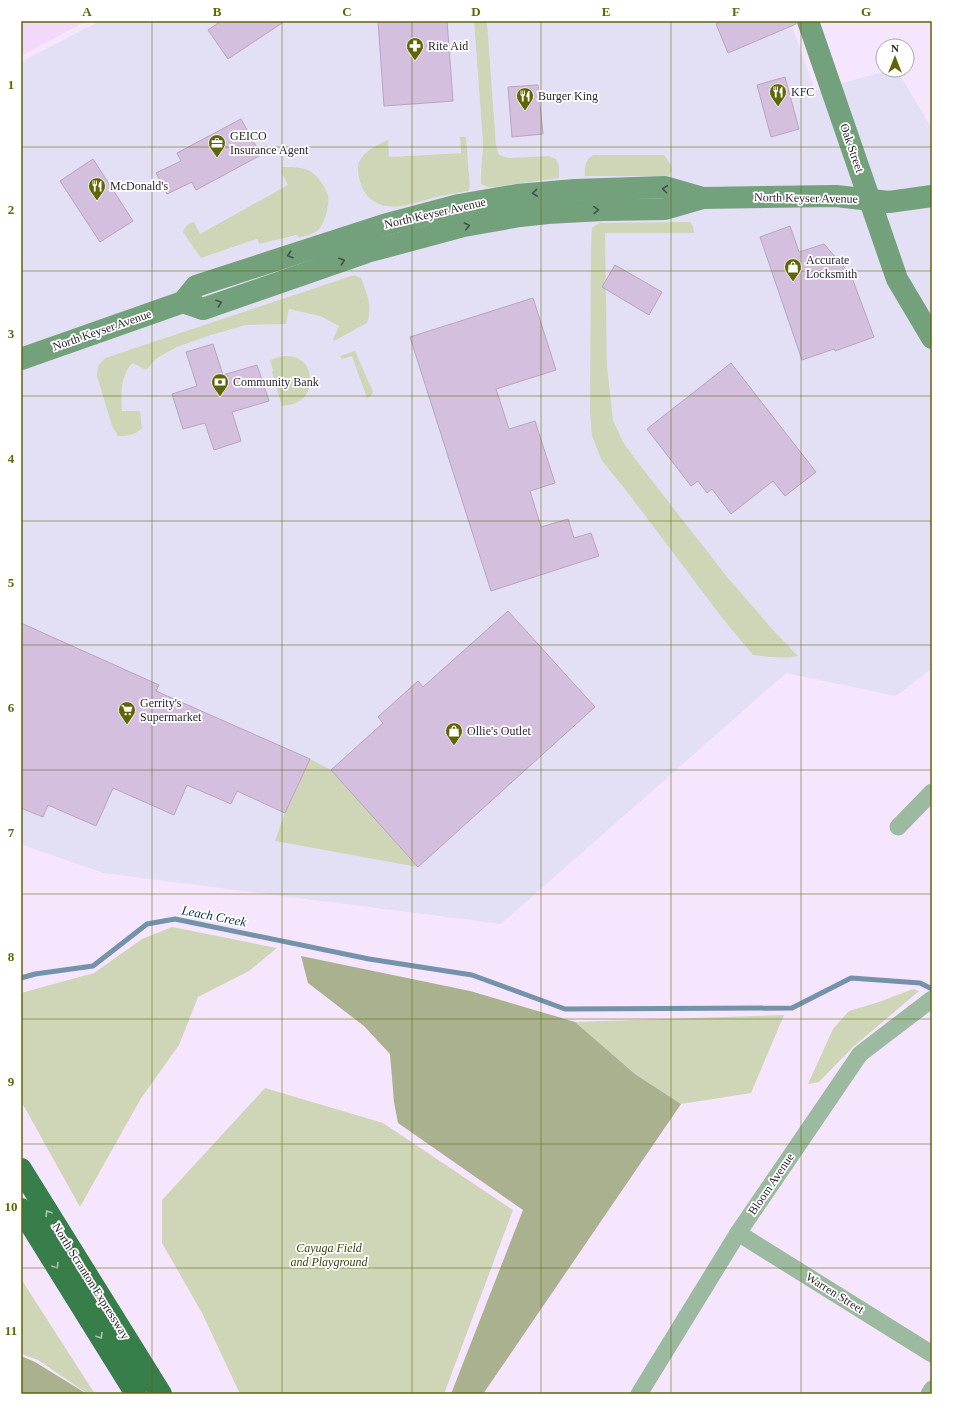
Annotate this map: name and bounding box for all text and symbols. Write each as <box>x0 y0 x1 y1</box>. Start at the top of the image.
text: A <box>82 4 92 19</box>
text: B <box>213 4 222 19</box>
text: C <box>342 4 352 19</box>
text: D <box>471 4 481 19</box>
text: E <box>602 4 610 19</box>
text: F <box>732 4 740 19</box>
text: G <box>861 4 871 19</box>
pharmacy icon: Rite Aid <box>405 36 425 61</box>
north arrow <box>875 38 915 78</box>
place label: Rite Aid <box>428 39 468 53</box>
text: N <box>891 42 899 54</box>
text: 1 <box>8 77 14 92</box>
restaurant icon: KFC <box>768 82 788 107</box>
place label: KFC <box>791 85 814 99</box>
restaurant icon: Burger King <box>515 86 535 111</box>
place label: Burger King <box>538 89 598 103</box>
street label: Oak Street <box>837 122 867 175</box>
place label: GEICO Insurance Agent <box>230 129 309 157</box>
office icon: GEICO Insurance Agent <box>207 133 227 158</box>
restaurant icon: McDonald's <box>87 176 107 201</box>
place label: McDonald's <box>110 179 168 193</box>
one-way arrow <box>662 184 668 193</box>
one-way arrow <box>532 188 538 197</box>
street label: North Keyser Avenue <box>754 190 858 206</box>
street label: North Keyser Avenue <box>383 195 487 231</box>
text: 2 <box>8 202 14 217</box>
one-way arrow <box>593 206 599 214</box>
one-way arrow <box>464 222 470 230</box>
one-way arrow <box>287 250 294 259</box>
place label: Accurate Locksmith <box>806 253 857 281</box>
one-way arrow <box>339 257 346 265</box>
shop icon: Accurate Locksmith <box>783 257 803 282</box>
one-way arrow <box>216 300 223 308</box>
street label: North Keyser Avenue <box>51 306 153 354</box>
text: 3 <box>8 326 15 341</box>
bank icon: Community Bank <box>210 372 230 397</box>
place label: Community Bank <box>233 375 319 389</box>
text: 4 <box>8 451 15 466</box>
text: 5 <box>8 575 15 590</box>
place label: Gerrity's Supermarket <box>140 696 202 724</box>
text: 6 <box>8 700 15 715</box>
supermarket icon: Gerrity's Supermarket <box>117 700 137 725</box>
shop icon: Ollie's Outlet <box>444 721 464 746</box>
place label: Ollie's Outlet <box>467 724 531 738</box>
text: 7 <box>8 825 15 840</box>
water label: Leach Creek <box>179 902 248 930</box>
text: 8 <box>8 949 15 964</box>
text: 9 <box>8 1074 15 1089</box>
street label: Bloom Avenue <box>745 1150 797 1218</box>
text: 10 <box>5 1199 18 1214</box>
one-way arrow <box>46 1210 53 1217</box>
street label: North Scranton Expressway <box>49 1220 133 1342</box>
park label: Cayuga Field and Playground <box>290 1241 369 1269</box>
one-way arrow <box>52 1262 59 1269</box>
street label: Warren Street <box>803 1270 867 1317</box>
text: 11 <box>5 1323 17 1338</box>
one-way arrow <box>95 1332 102 1339</box>

